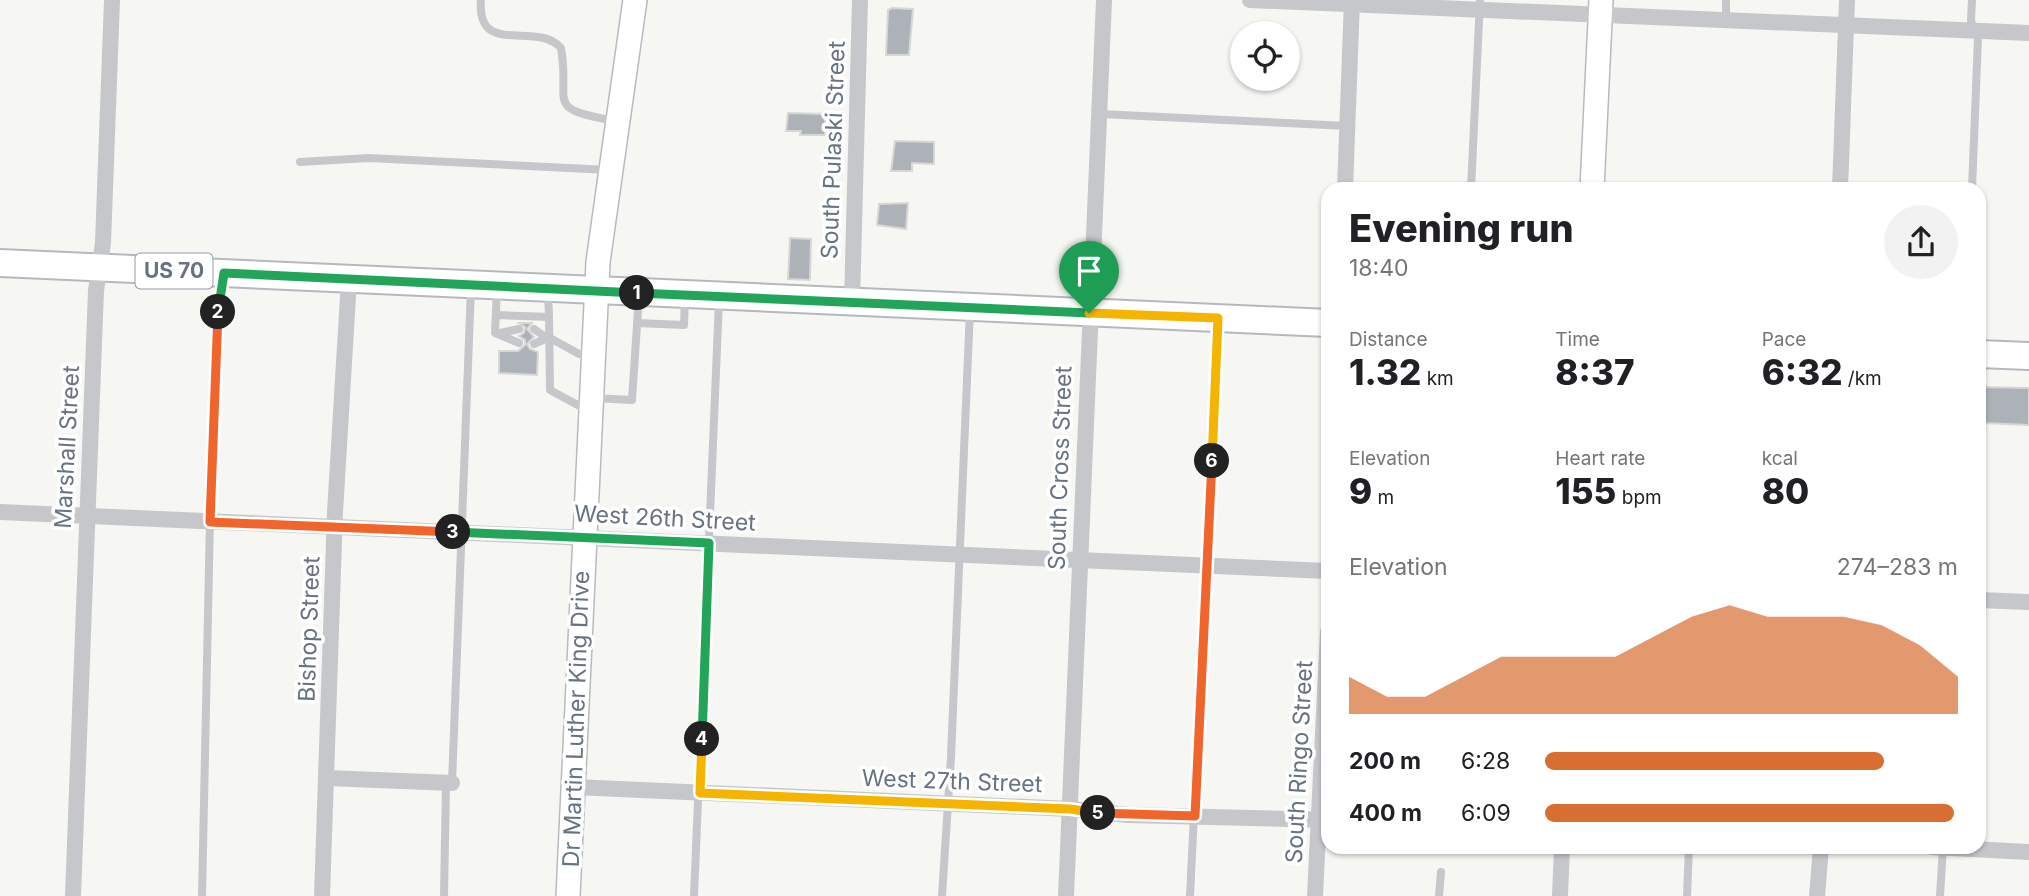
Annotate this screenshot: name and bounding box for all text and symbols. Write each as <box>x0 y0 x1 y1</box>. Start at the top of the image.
map controls <box>1230 21 1300 91</box>
button: locate <box>1230 21 1300 91</box>
street label: South Pulaski Street <box>815 40 851 260</box>
text: Evening run <box>1349 205 1574 251</box>
button: share <box>1884 205 1958 279</box>
pin <box>1059 241 1119 313</box>
icon: arrive <box>1070 252 1108 290</box>
road number: US 70 <box>136 254 212 288</box>
text: 18:40 <box>1349 254 1409 282</box>
pin: 1 <box>620 276 654 310</box>
text: 1 <box>632 281 641 304</box>
pin: 2 <box>200 294 235 330</box>
text: 2 <box>212 300 223 323</box>
text: Distance <box>1349 328 1427 351</box>
text: Time <box>1555 328 1600 351</box>
text: Pace <box>1762 328 1806 351</box>
text: 1.32 <box>1349 351 1421 393</box>
text: 8:37 <box>1555 351 1634 393</box>
text: 6:32 <box>1762 351 1842 393</box>
street label: Marshall Street <box>49 364 85 529</box>
street label: South Cross Street <box>1042 365 1078 571</box>
text: km <box>1421 367 1454 390</box>
text: /km <box>1842 367 1882 390</box>
pin: 6 <box>1194 444 1230 478</box>
text: Elevation <box>1349 447 1430 470</box>
text: Heart rate <box>1555 447 1645 470</box>
text: kcal <box>1762 447 1798 470</box>
text: 6 <box>1205 449 1218 472</box>
text: 9 <box>1349 470 1372 512</box>
text: 155 <box>1555 470 1616 512</box>
text: 80 <box>1762 470 1809 512</box>
text: m <box>1372 486 1394 509</box>
text: bpm <box>1616 486 1662 509</box>
street label: West 26th Street <box>573 499 757 537</box>
pin: 3 <box>435 514 470 550</box>
text: 3 <box>446 520 459 543</box>
text: Elevation <box>1349 553 1448 581</box>
text: 274–283 m <box>1837 553 1958 581</box>
street label: Bishop Street <box>292 555 326 702</box>
street label: Dr Martin Luther King Drive <box>557 570 595 868</box>
street label: South Ringo Street <box>1280 659 1318 864</box>
pin: 4 <box>684 722 720 756</box>
text: 4 <box>695 727 708 750</box>
text: 200 m <box>1349 747 1421 775</box>
text: 6:28 <box>1461 747 1510 775</box>
street label: West 27th Street <box>861 764 1043 798</box>
pin: 5 <box>1080 796 1116 830</box>
text: 400 m <box>1349 799 1422 827</box>
text: 6:09 <box>1461 799 1511 827</box>
text: 5 <box>1091 801 1104 824</box>

